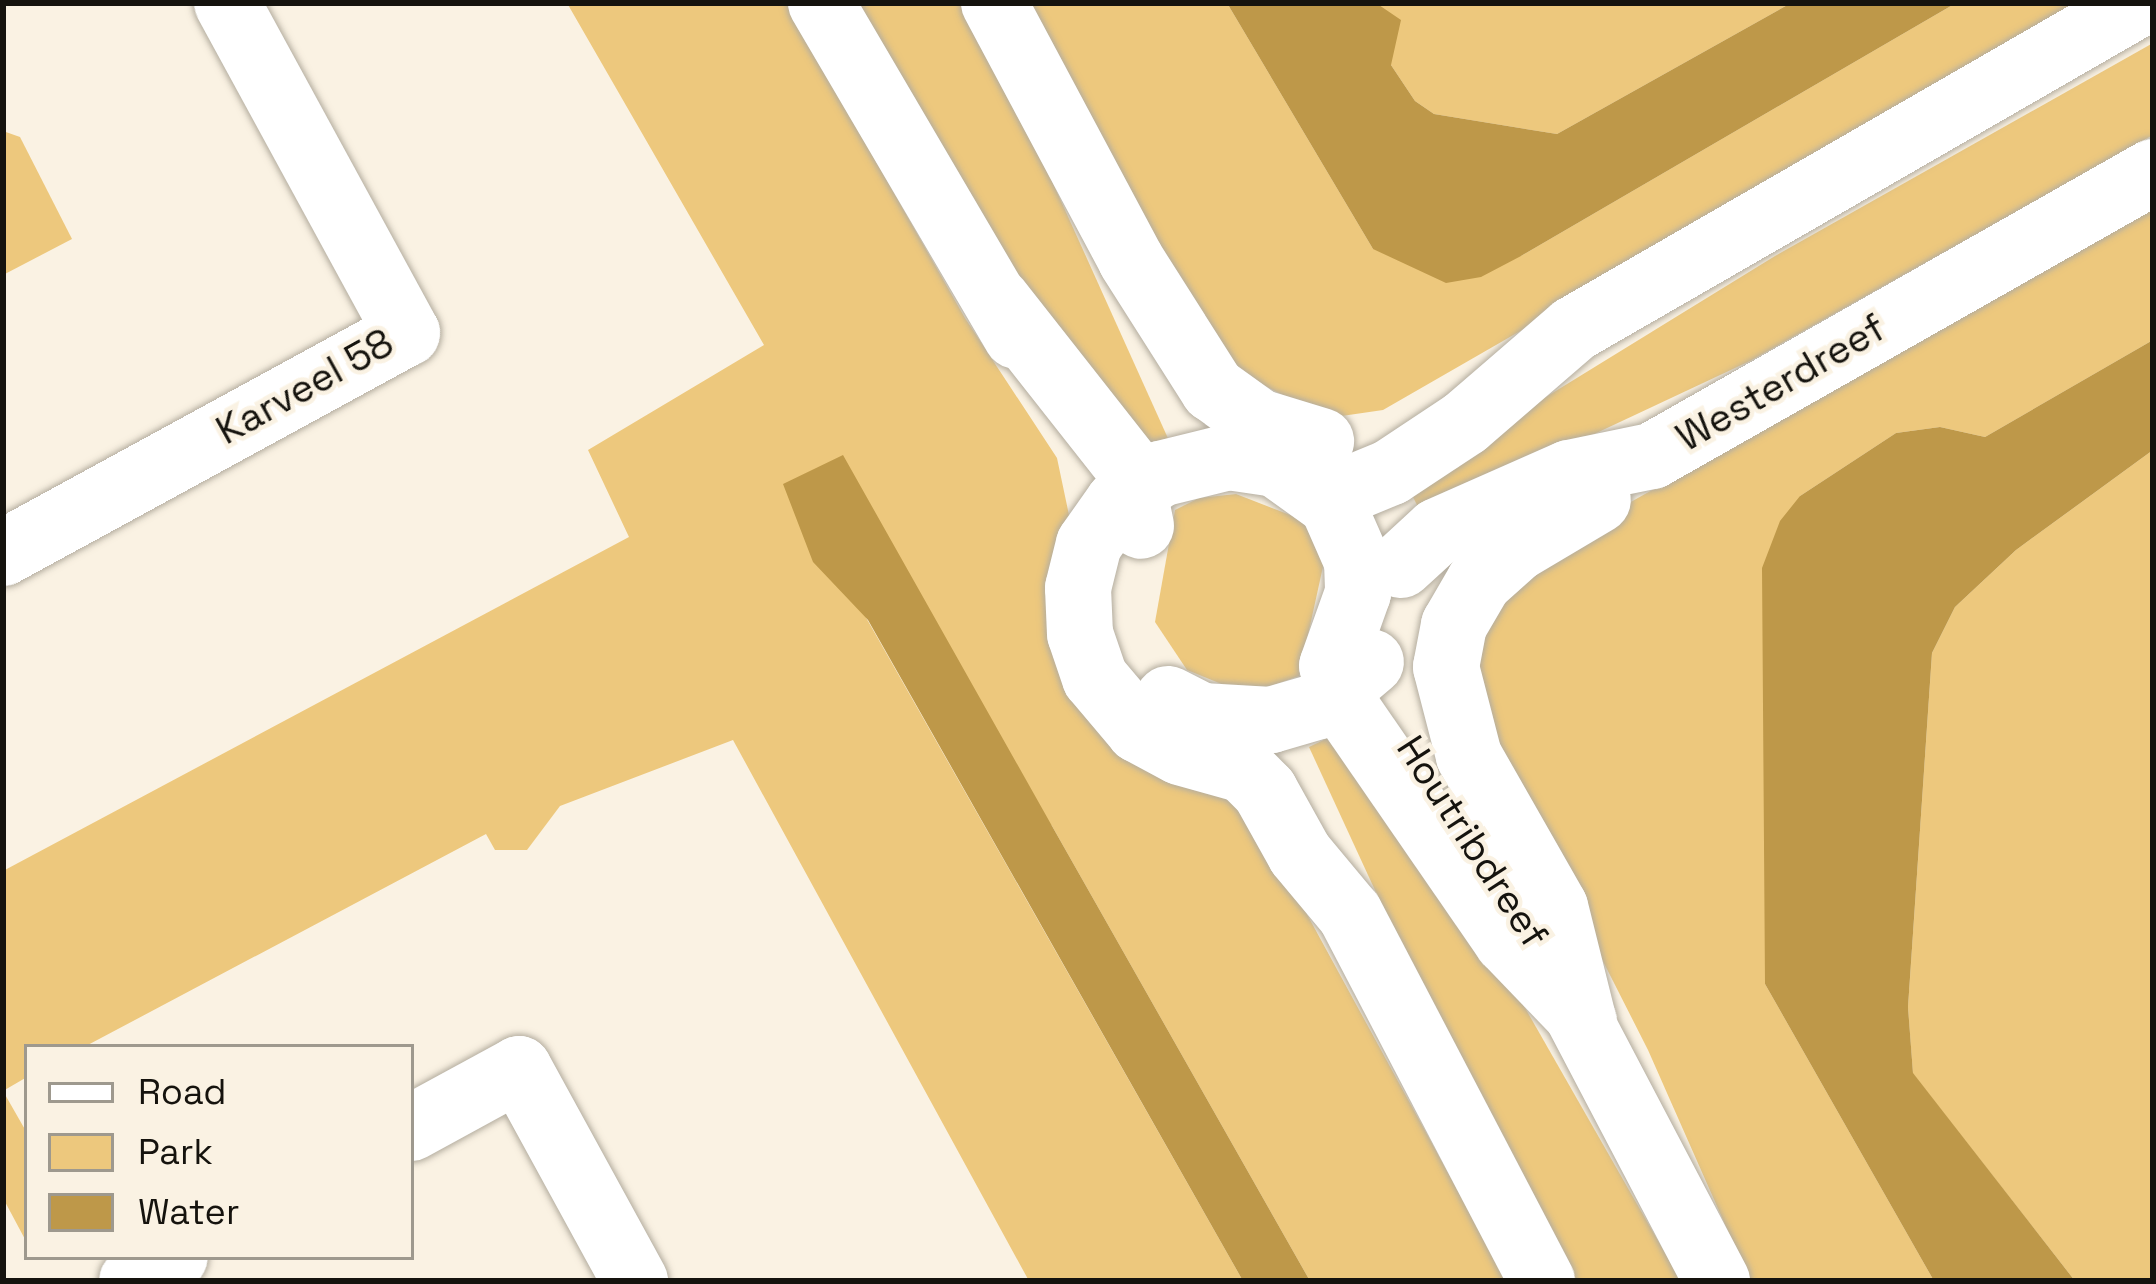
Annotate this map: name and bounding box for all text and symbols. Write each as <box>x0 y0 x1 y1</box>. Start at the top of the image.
street label: Westerdreef <box>1668 305 1894 461</box>
street label: Karveel 58 <box>209 319 401 455</box>
street label: Houtribdreef <box>1386 728 1558 956</box>
legend <box>24 1044 414 1260</box>
text: Road <box>138 1069 226 1115</box>
text: Park <box>138 1129 213 1175</box>
text: Water <box>138 1189 239 1235</box>

